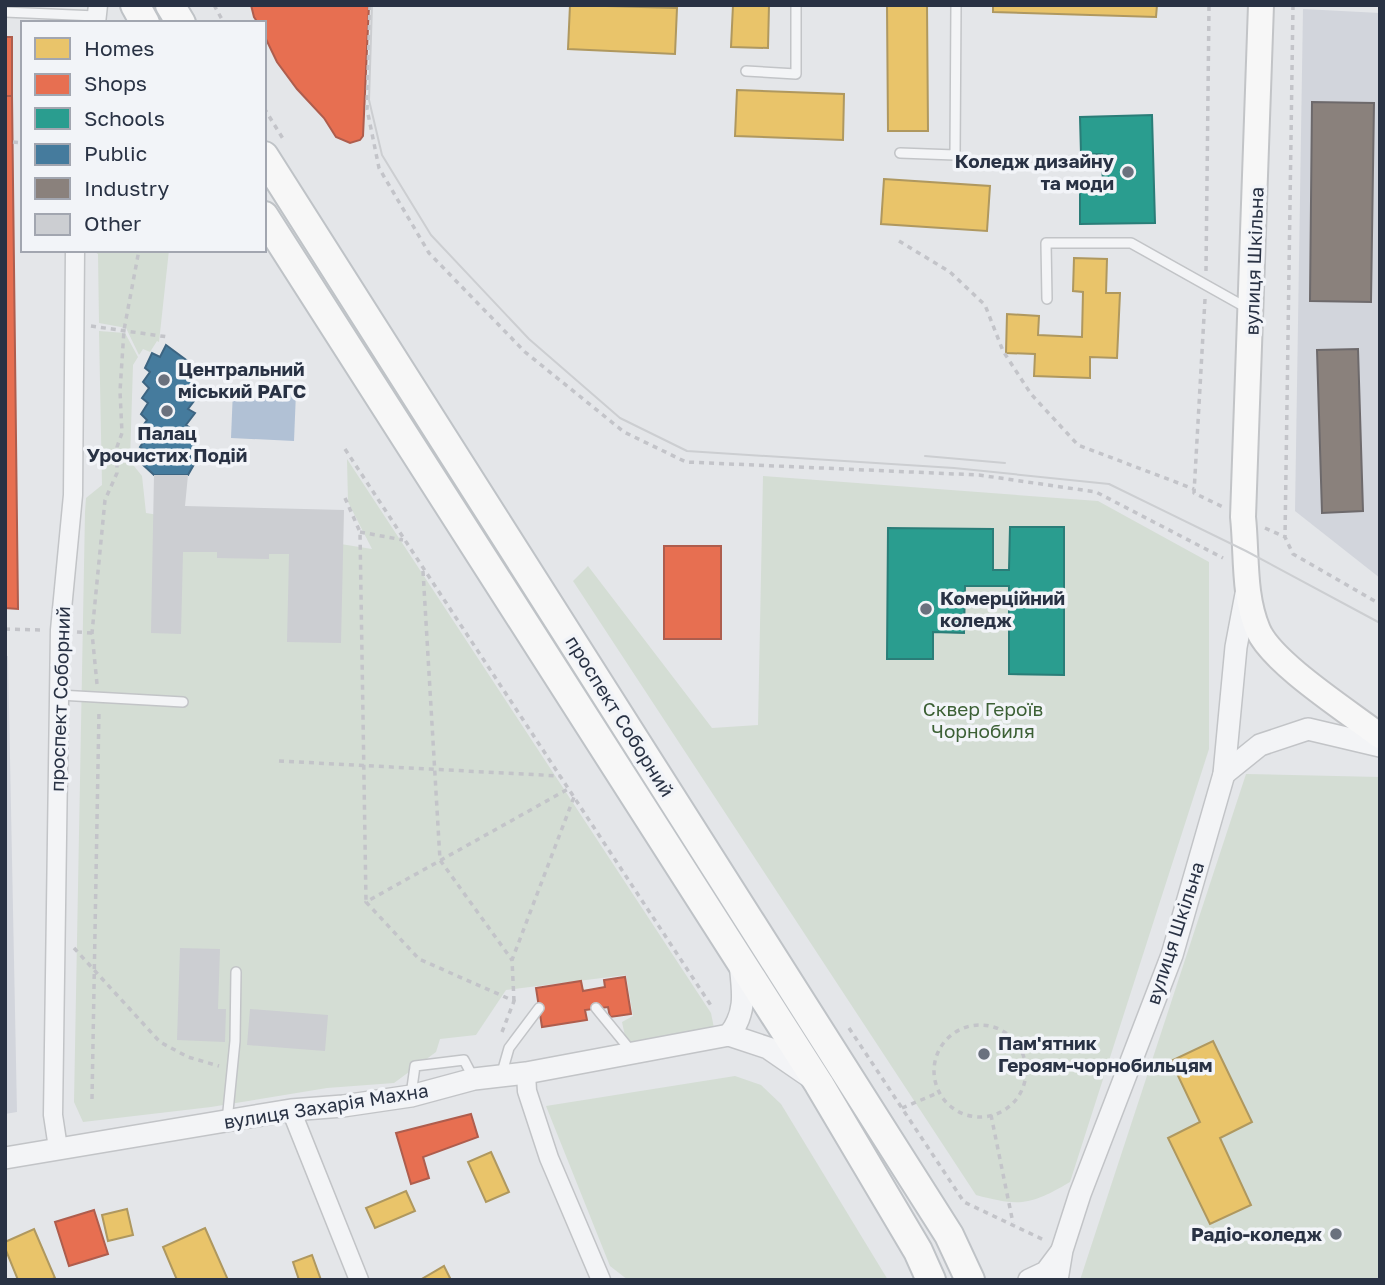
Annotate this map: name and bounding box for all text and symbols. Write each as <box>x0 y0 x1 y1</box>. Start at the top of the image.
legend <box>21 21 266 252</box>
text: Homes <box>84 35 154 61</box>
text: Shops <box>84 70 147 96</box>
text: Schools <box>84 105 165 131</box>
text: Public <box>84 140 147 166</box>
place label: Коледж дизайну та моди <box>955 149 1115 194</box>
marker: Коледж дизайну та моди <box>1120 164 1136 180</box>
text: Industry <box>84 175 169 201</box>
street label: вулиця Шкільна <box>1239 186 1268 336</box>
text: Other <box>84 210 141 236</box>
place label: Центральний міський РАГС <box>178 357 306 402</box>
marker: Центральний міський РАГС <box>156 372 172 388</box>
marker: Палац Урочистих Подій <box>159 403 175 419</box>
place label: Палац Урочистих Подій <box>87 421 247 466</box>
place label: Комерційний коледж <box>940 586 1065 631</box>
marker: Комерційний коледж <box>918 601 934 617</box>
street label: проспект Соборний <box>45 606 74 792</box>
street label: проспект Соборний <box>561 631 679 801</box>
park label: Сквер Героїв Чорнобиля <box>923 697 1043 742</box>
street label: вулиця Шкільна <box>1141 859 1208 1007</box>
place label: Пам'ятник Героям-чорнобильцям <box>998 1031 1212 1076</box>
marker: Пам'ятник Героям-чорнобильцям <box>976 1046 992 1062</box>
street label: вулиця Захарія Махна <box>222 1078 430 1133</box>
place label: Радіо-коледж <box>1191 1222 1322 1245</box>
marker: Радіо-коледж <box>1328 1226 1344 1242</box>

